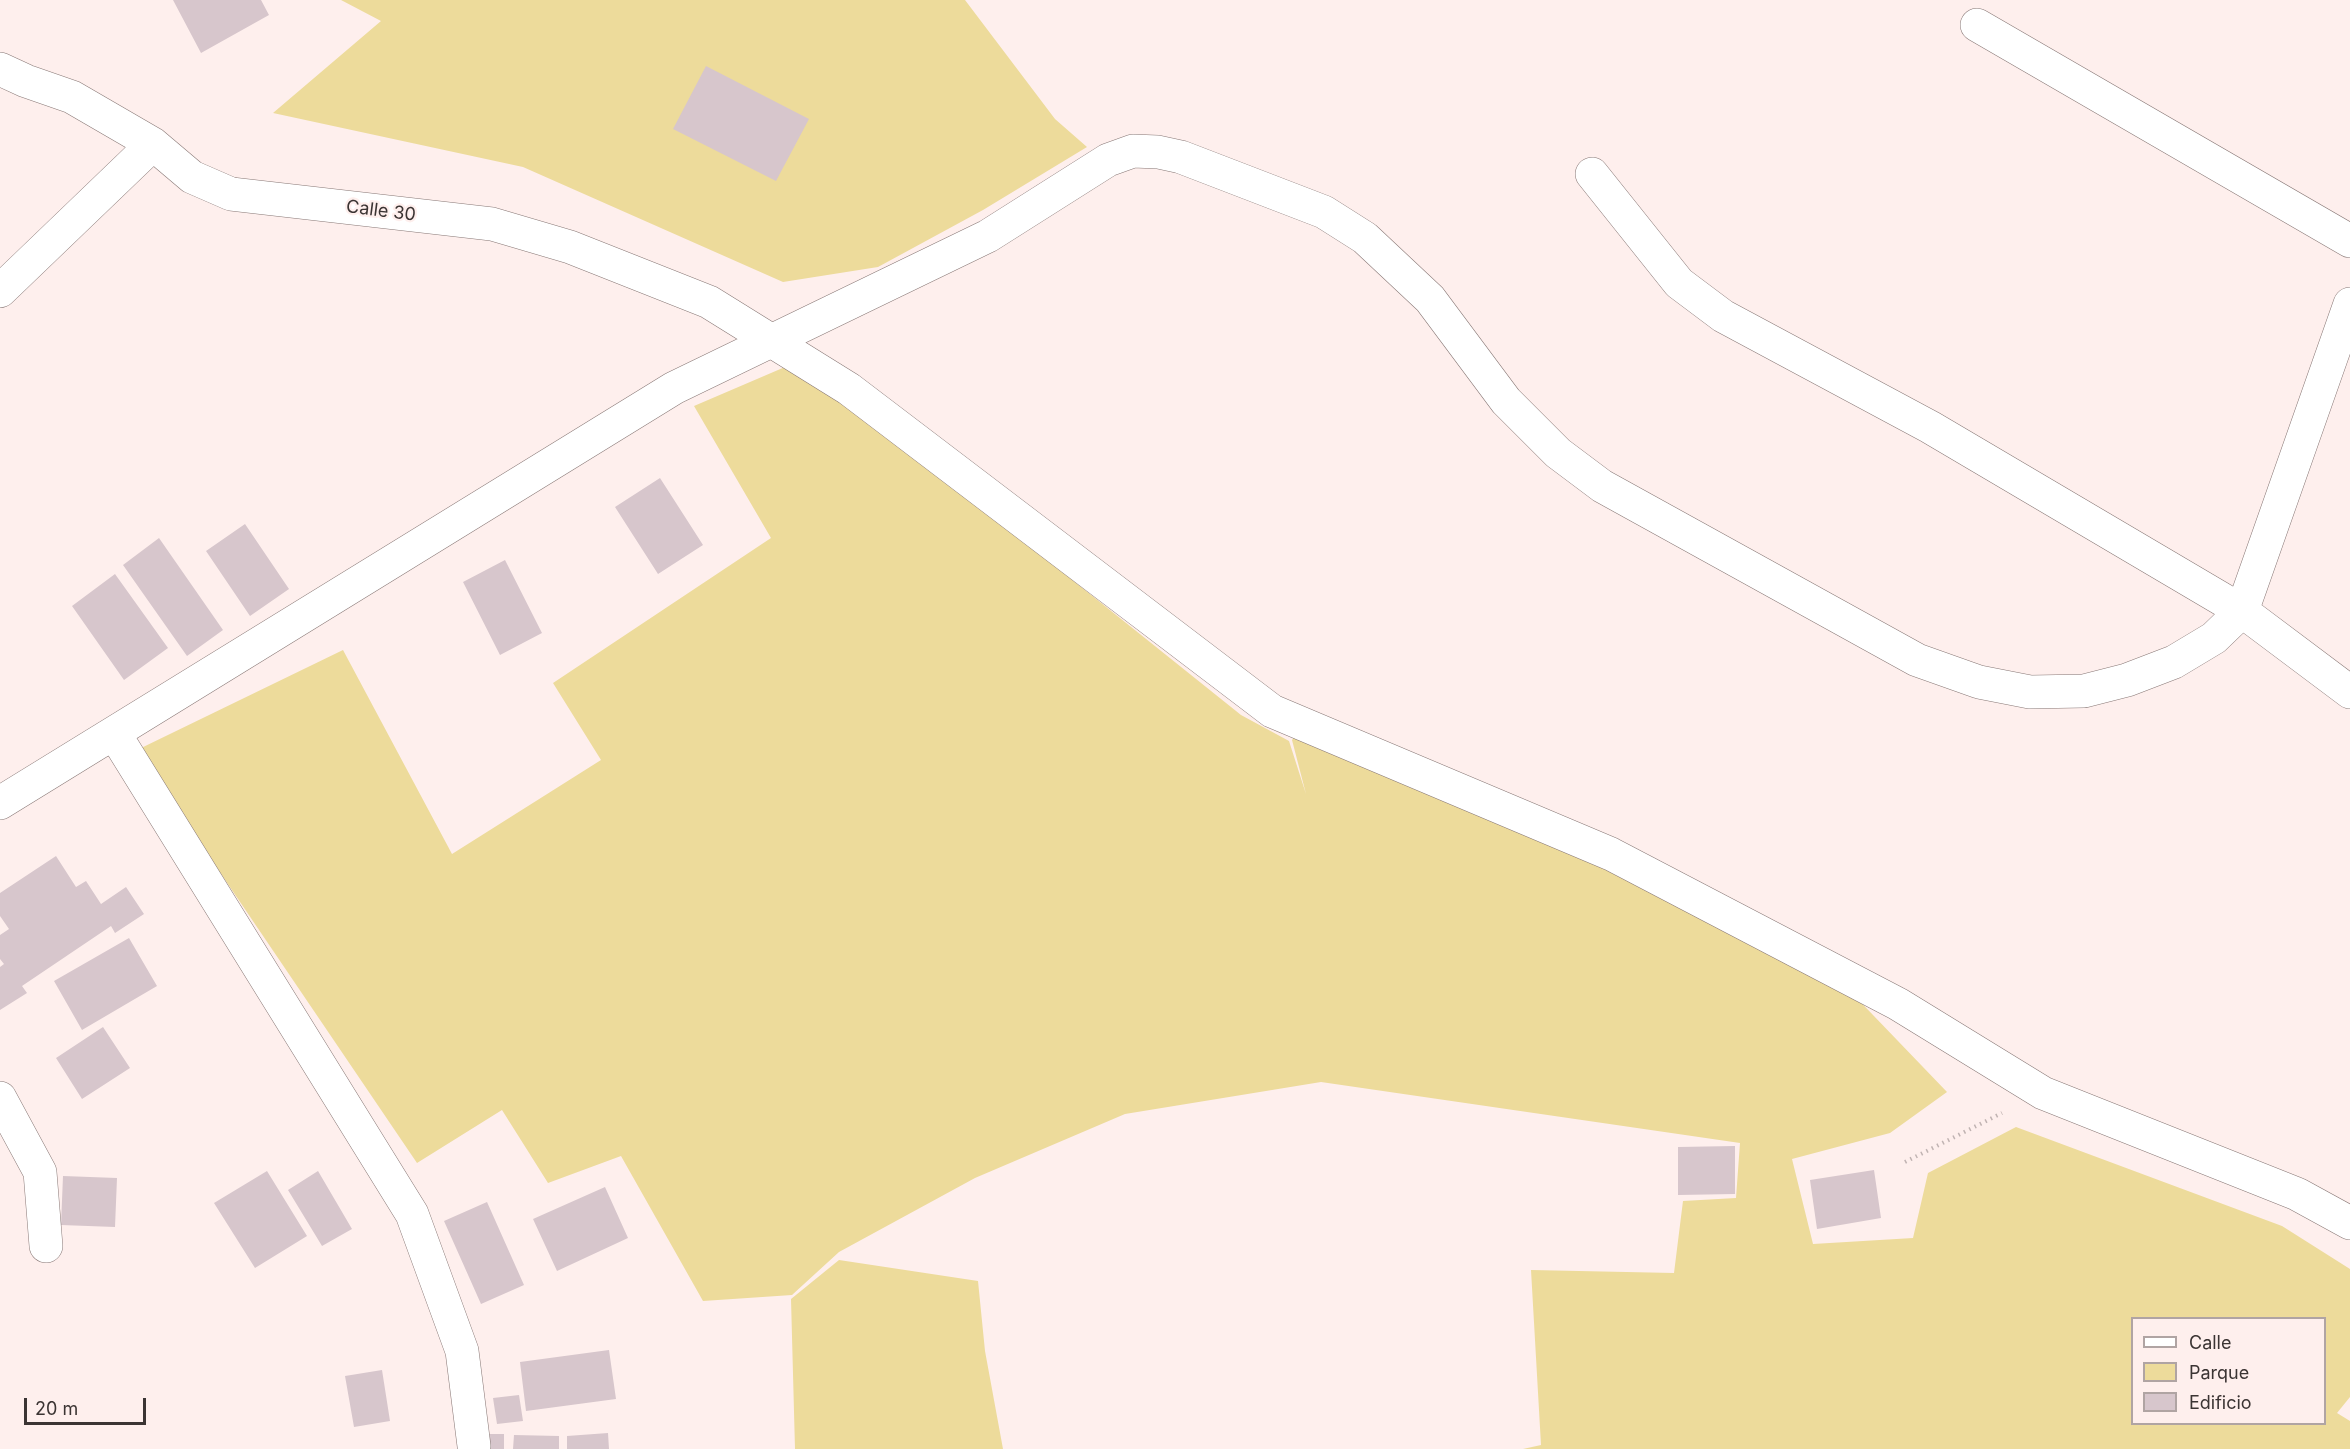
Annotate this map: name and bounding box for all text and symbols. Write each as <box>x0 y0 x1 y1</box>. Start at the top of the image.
street label: Calle 30 <box>345 196 417 226</box>
legend <box>2131 1317 2326 1425</box>
text: Calle <box>2189 1332 2231 1353</box>
text: Parque <box>2189 1362 2249 1383</box>
scale bar <box>27 1386 148 1424</box>
text: Edificio <box>2189 1392 2252 1413</box>
text: 20 m <box>35 1398 78 1419</box>

